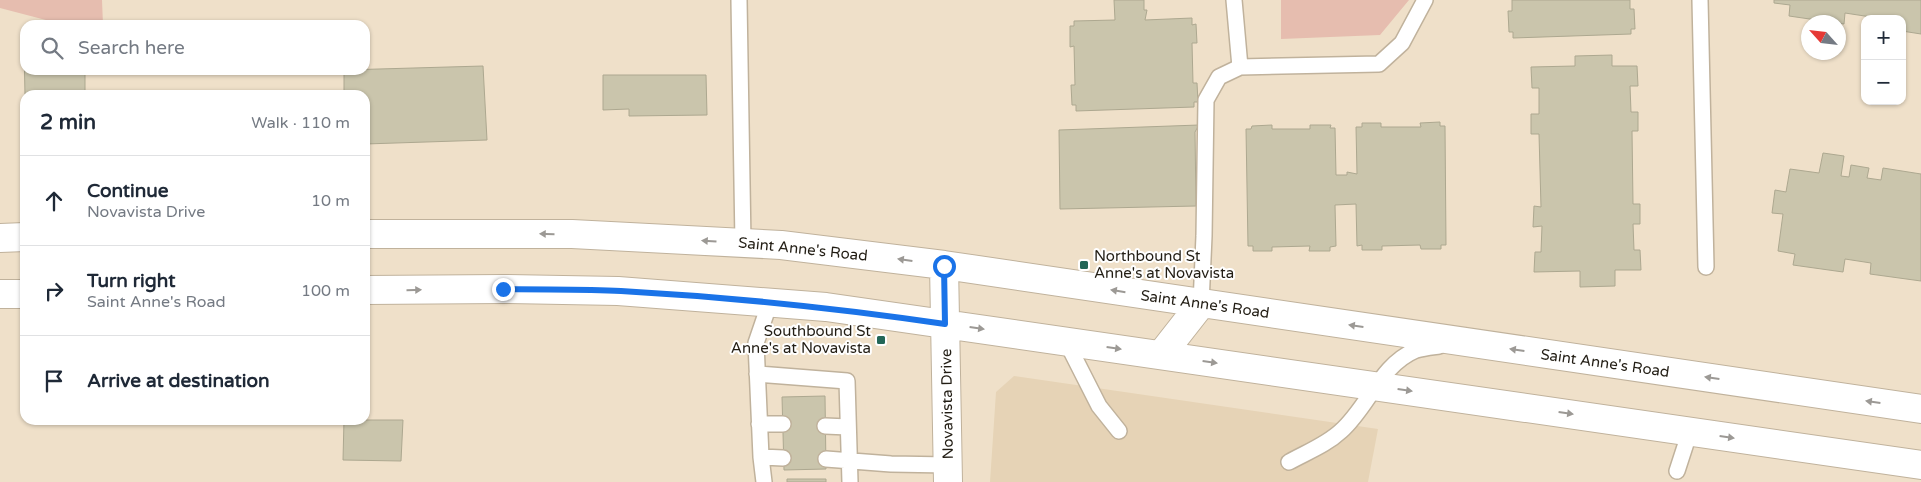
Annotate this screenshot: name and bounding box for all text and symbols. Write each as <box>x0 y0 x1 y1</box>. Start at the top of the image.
north arrow <box>1801 15 1846 60</box>
map controls <box>1861 15 1906 105</box>
button: + <box>1861 15 1906 60</box>
search box <box>20 20 370 75</box>
icon: search <box>38 34 66 62</box>
text: Search here <box>78 37 185 59</box>
button: − <box>1861 60 1906 105</box>
text: 2 min <box>40 110 96 135</box>
text: Walk · 110 m <box>251 113 350 133</box>
text: Continue <box>87 180 169 202</box>
icon: ahead <box>40 187 68 215</box>
text: 10 m <box>311 191 350 211</box>
text: Novavista Drive <box>87 202 205 222</box>
one-way arrow <box>538 230 554 238</box>
street label: Saint Anne's Road <box>737 233 869 265</box>
one-way arrow <box>701 236 717 244</box>
place label: Northbound St Anne's at Novavista <box>1094 247 1234 282</box>
route start <box>933 255 956 278</box>
one-way arrow <box>897 256 913 264</box>
marker: Northbound St Anne's at Novavista <box>1078 259 1090 271</box>
text: Turn right <box>87 270 175 292</box>
icon: right <box>40 277 68 305</box>
route end <box>492 278 515 301</box>
text: 100 m <box>301 281 350 301</box>
one-way arrow <box>406 286 422 294</box>
street label: Saint Anne's Road <box>1139 286 1271 322</box>
one-way arrow <box>1110 287 1126 295</box>
text: Saint Anne's Road <box>87 292 226 312</box>
place label: Southbound St Anne's at Novavista <box>731 322 871 357</box>
one-way arrow <box>1347 322 1363 330</box>
one-way arrow <box>969 324 985 332</box>
marker: Southbound St Anne's at Novavista <box>875 334 887 346</box>
one-way arrow <box>1106 345 1122 353</box>
one-way arrow <box>1508 345 1524 353</box>
street label: Saint Anne's Road <box>1539 345 1671 381</box>
street label: Novavista Drive <box>937 348 957 460</box>
one-way arrow <box>1202 358 1218 366</box>
icon: arrive <box>40 367 68 395</box>
text: Arrive at destination <box>87 370 270 392</box>
one-way arrow <box>1704 374 1720 382</box>
one-way arrow <box>1398 386 1414 394</box>
one-way arrow <box>1864 398 1880 406</box>
one-way arrow <box>1558 410 1574 418</box>
one-way arrow <box>1719 433 1735 441</box>

